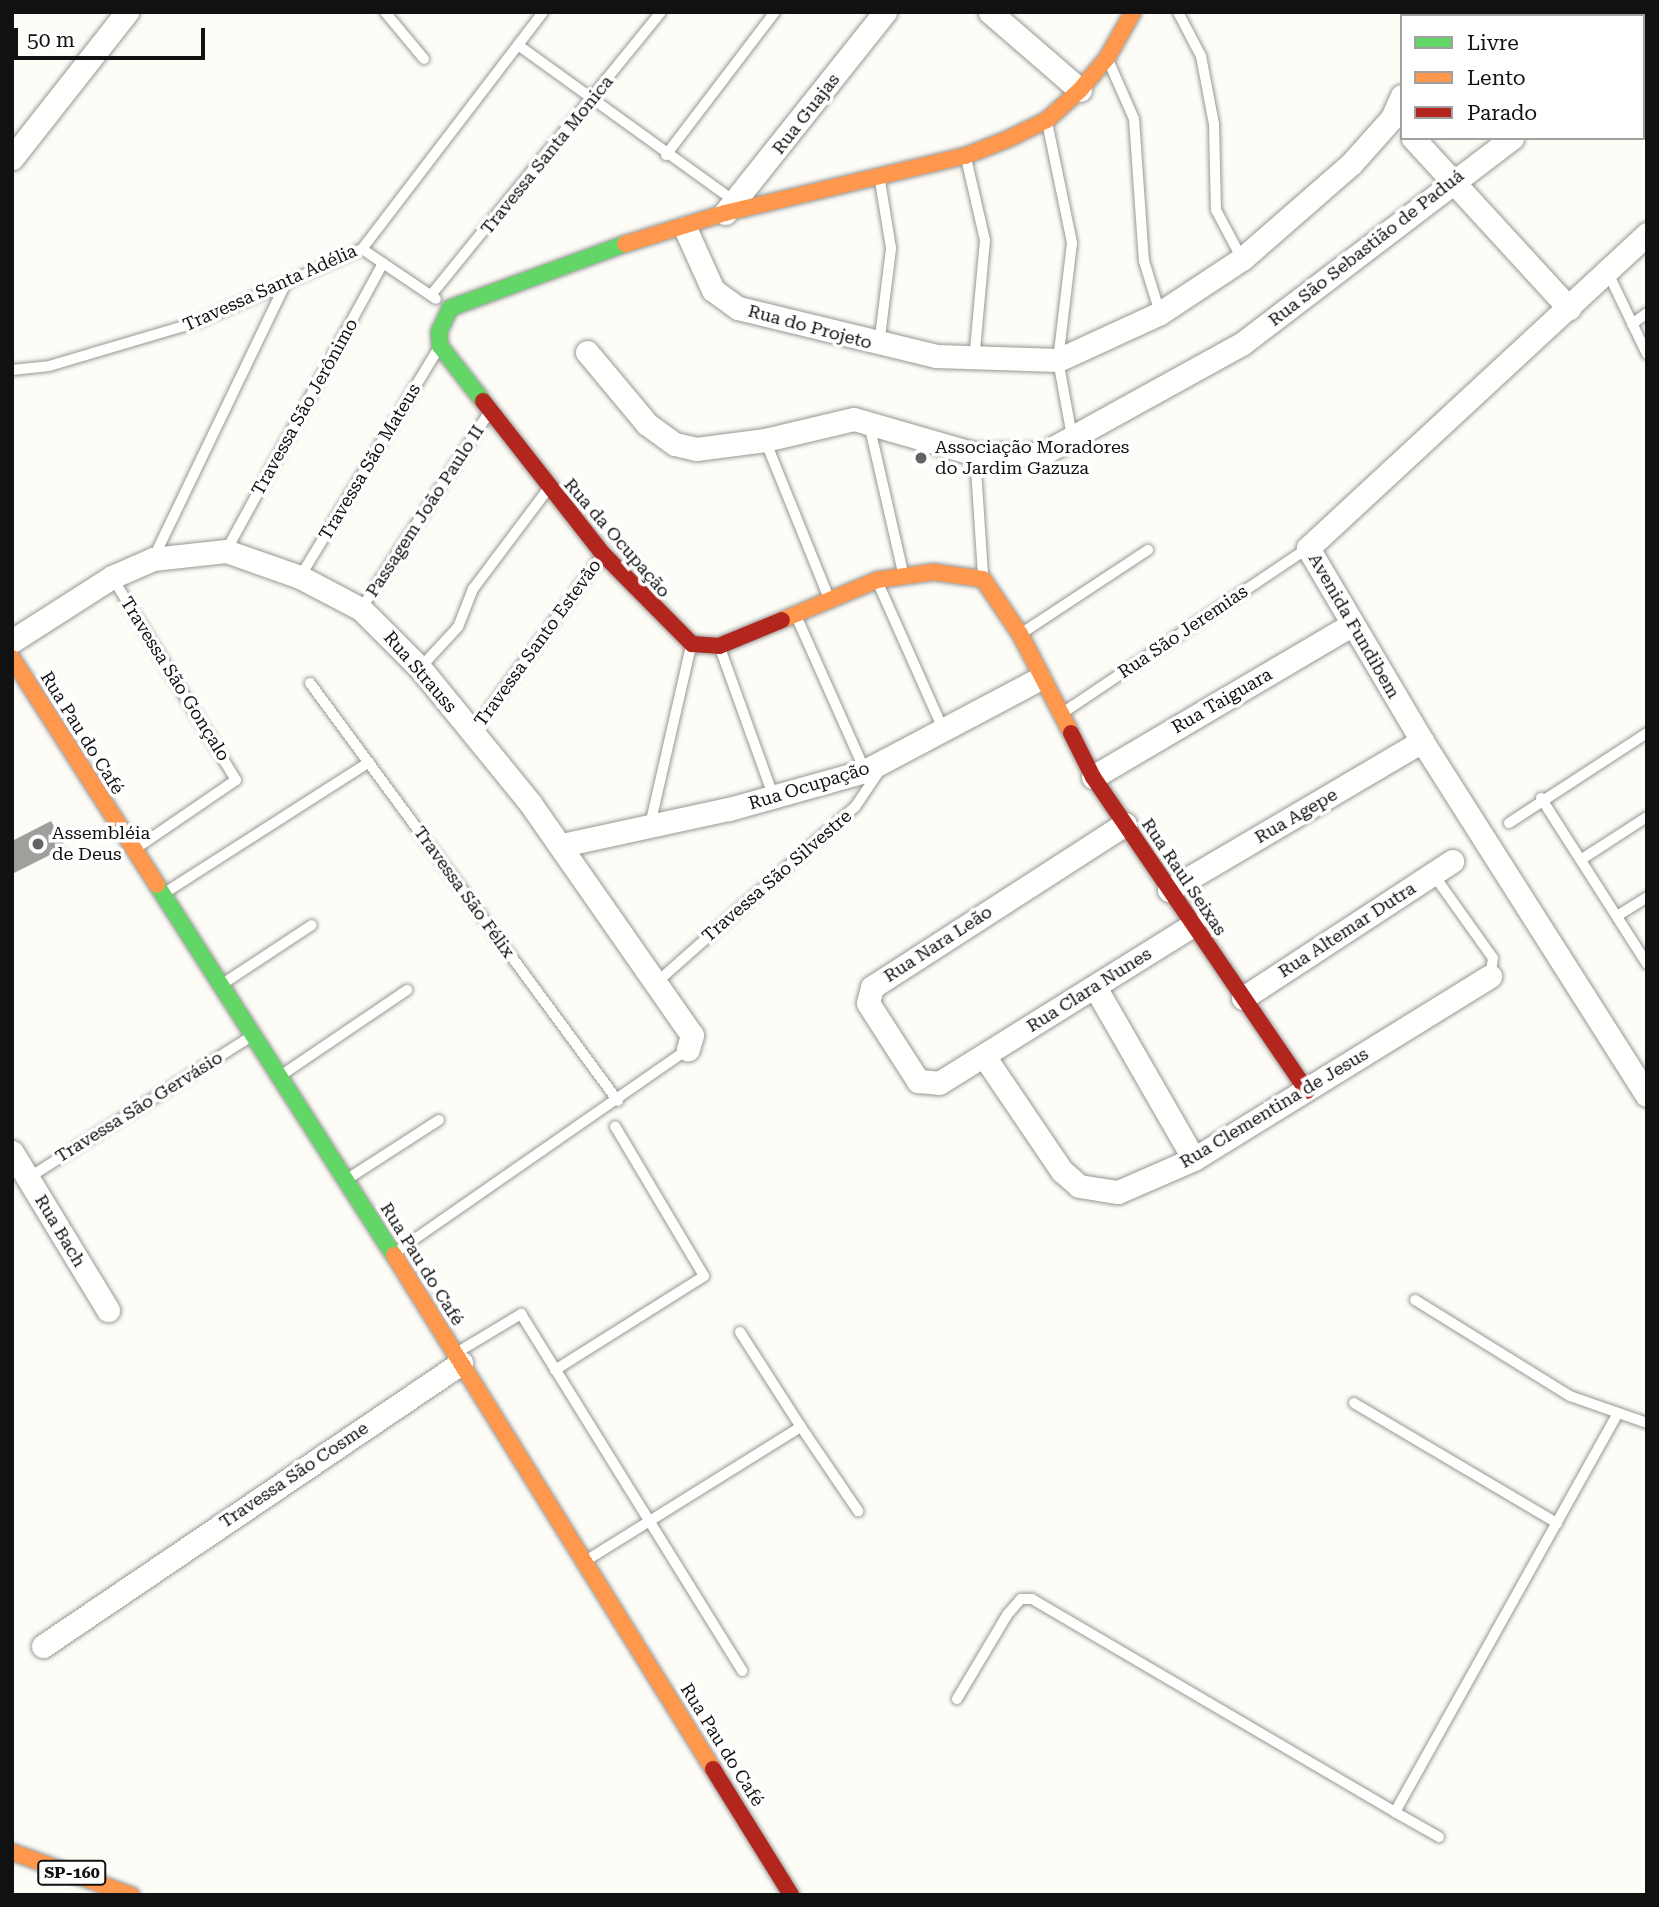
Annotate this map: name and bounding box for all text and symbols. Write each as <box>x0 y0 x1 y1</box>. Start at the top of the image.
scale bar <box>18 14 208 58</box>
legend <box>1400 14 1645 140</box>
text: 50 m <box>27 28 75 52</box>
text: Livre <box>1467 31 1519 55</box>
text: Lento <box>1467 66 1526 90</box>
street label: Rua Guajas <box>768 69 844 159</box>
street label: Travessa Santa Monica <box>476 71 618 239</box>
text: Parado <box>1467 101 1537 125</box>
street label: Rua São Sebastião de Paduá <box>1264 165 1468 331</box>
street label: Travessa Santa Adélia <box>180 240 360 336</box>
street label: Rua do Projeto <box>746 300 874 354</box>
street label: Travessa São Jerônimo <box>247 315 363 499</box>
street label: Travessa São Mateus <box>315 380 425 544</box>
street label: Passagem João Paulo II <box>361 421 489 601</box>
place label: Associação Moradores do Jardim Gazuza <box>935 437 1129 480</box>
marker: Associação Moradores do Jardim Gazuza <box>913 450 929 466</box>
street label: Rua da Ocupação <box>559 474 675 602</box>
street label: Avenida Fundibem <box>1304 550 1404 702</box>
street label: Travessa Santo Estevão <box>470 555 606 731</box>
street label: Rua São Jeremias <box>1114 581 1252 683</box>
street label: Travessa São Gonçalo <box>116 593 234 765</box>
street label: Rua Strauss <box>379 627 461 717</box>
street label: Rua Taiguara <box>1168 664 1276 738</box>
street label: Rua Pau do Café <box>36 668 128 798</box>
street label: Rua Ocupação <box>746 757 872 815</box>
street label: Rua Agepe <box>1251 784 1341 848</box>
street label: Travessa São Silvestre <box>698 805 856 947</box>
street label: Rua Raul Seixas <box>1137 814 1231 940</box>
street label: Travessa São Félix <box>409 822 519 962</box>
place label: Assembléia de Deus <box>52 823 150 866</box>
marker: Assembléia de Deus <box>30 836 46 852</box>
street label: Rua Altemar Dutra <box>1274 878 1420 982</box>
street label: Rua Nara Leão <box>880 901 996 987</box>
street label: Rua Clara Nunes <box>1023 943 1155 1037</box>
street label: Rua Clementina de Jesus <box>1176 1043 1372 1173</box>
street label: Travessa São Gervásio <box>51 1047 227 1167</box>
street label: Rua Bach <box>30 1191 90 1271</box>
street label: Rua Pau do Café <box>376 1199 468 1329</box>
street label: Travessa São Cosme <box>215 1417 373 1533</box>
street label: Rua Pau do Café <box>676 1680 768 1810</box>
road number: SP-160 <box>37 1860 107 1885</box>

